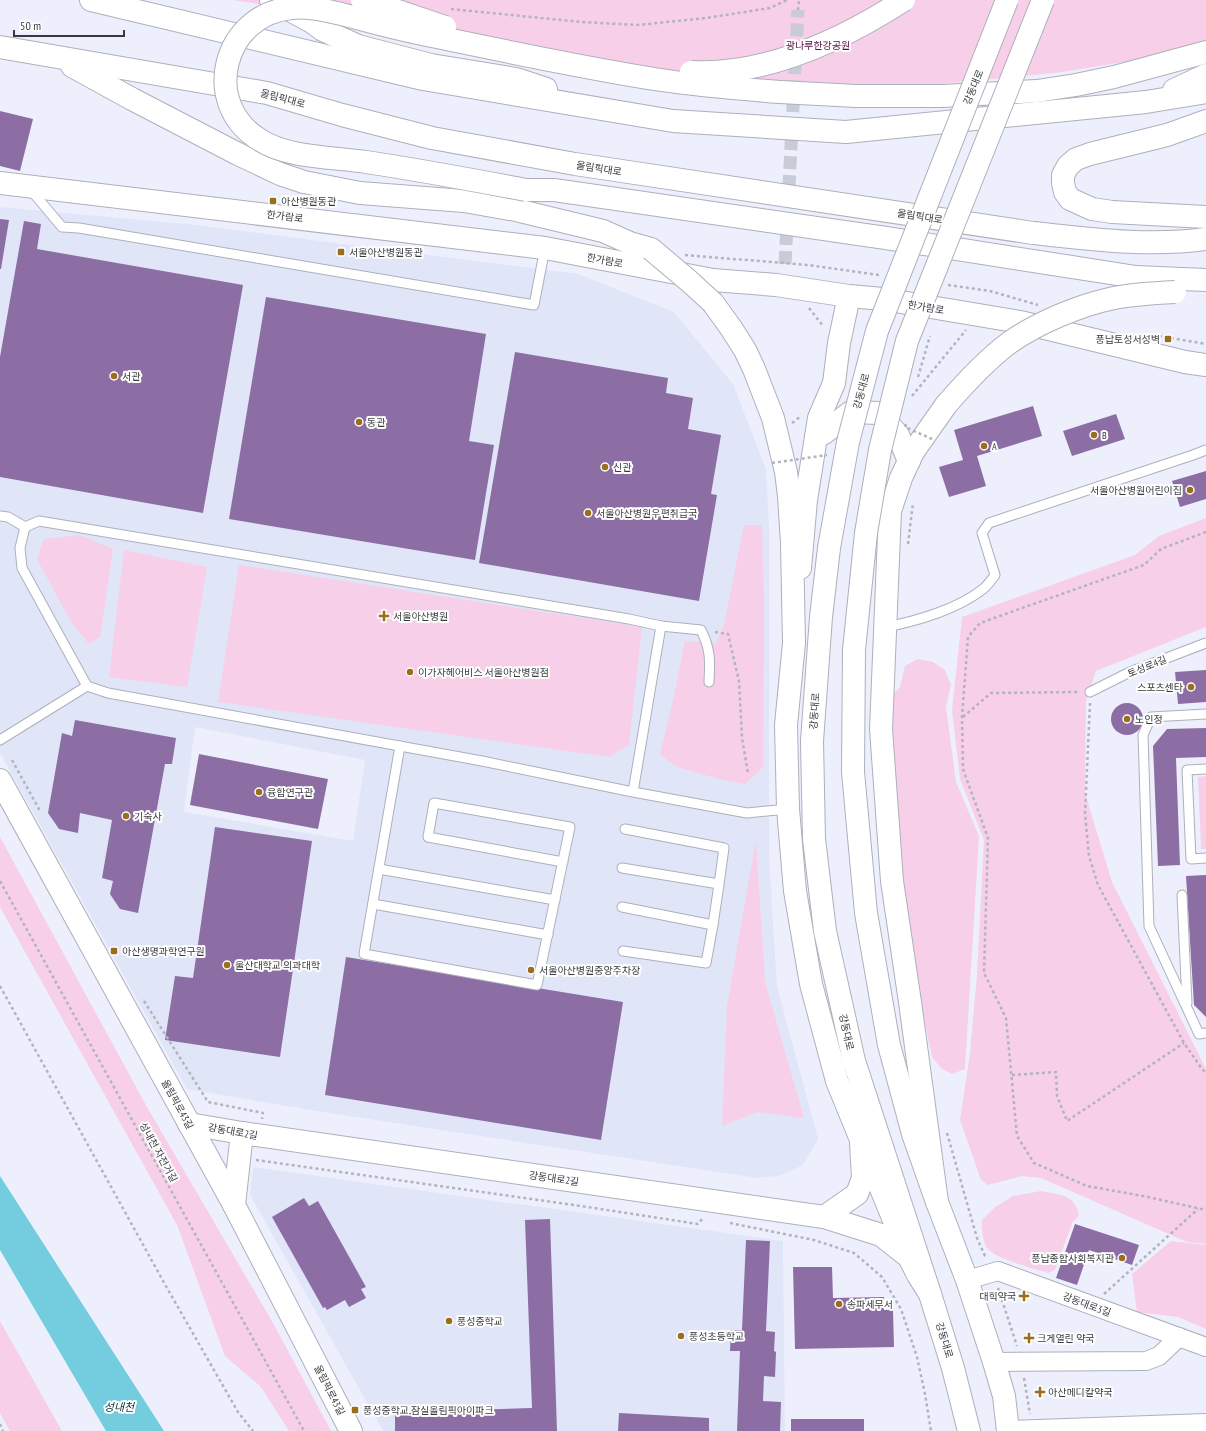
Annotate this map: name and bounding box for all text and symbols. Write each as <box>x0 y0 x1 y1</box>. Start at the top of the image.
scale bar <box>14 12 124 38</box>
text: 50 m <box>20 18 41 33</box>
park label: 광나루한강공원 <box>786 39 850 52</box>
street label: 강동대로 <box>961 68 986 107</box>
street label: 올림픽대로 <box>259 86 307 111</box>
street label: 올림픽대로 <box>575 158 623 179</box>
place label: 아산병원동관 <box>281 195 337 208</box>
marker: 아산병원동관 <box>268 196 278 206</box>
street label: 올림픽대로 <box>896 206 944 227</box>
street label: 한가람로 <box>266 208 304 225</box>
place label: 서울아산병원동관 <box>349 246 423 259</box>
marker: 서울아산병원동관 <box>336 247 346 257</box>
street label: 한가람로 <box>586 251 624 270</box>
street label: 한가람로 <box>907 298 945 317</box>
place label: 풍납토성서성벽 <box>1096 333 1160 346</box>
marker: 풍납토성서성벽 <box>1163 334 1173 344</box>
place label: 서관 <box>122 370 141 383</box>
marker: 서관 <box>109 371 119 381</box>
street label: 강동대로 <box>850 372 873 411</box>
place label: 동관 <box>367 416 386 429</box>
marker: 동관 <box>354 417 364 427</box>
place label: B <box>1102 429 1107 442</box>
marker: B <box>1089 430 1099 440</box>
place label: A <box>992 440 997 453</box>
marker: A <box>979 441 989 451</box>
place label: 신관 <box>613 461 632 474</box>
marker: 신관 <box>600 462 610 472</box>
place label: 서울아산병원어린이집 <box>1090 484 1182 497</box>
marker: 서울아산병원어린이집 <box>1185 485 1195 495</box>
place label: 서울아산병원우편취급국 <box>596 507 697 520</box>
marker: 서울아산병원우편취급국 <box>583 508 593 518</box>
marker: 서울아산병원 <box>378 610 390 622</box>
place label: 서울아산병원 <box>393 610 448 623</box>
street label: 토성로4길 <box>1126 653 1169 680</box>
place label: 이가자헤어비스 서울아산병원점 <box>418 666 549 679</box>
marker: 이가자헤어비스 서울아산병원점 <box>405 667 415 677</box>
place label: 스포츠센타 <box>1137 681 1183 694</box>
marker: 스포츠센타 <box>1186 682 1196 692</box>
street label: 강동대로 <box>807 692 822 730</box>
place label: 노인정 <box>1135 713 1163 726</box>
marker: 노인정 <box>1122 714 1132 724</box>
place label: 융합연구관 <box>267 786 314 799</box>
marker: 융합연구관 <box>254 787 264 797</box>
place label: 기숙사 <box>134 810 162 823</box>
marker: 기숙사 <box>121 811 131 821</box>
place label: 아산생명과학연구원 <box>122 945 205 958</box>
marker: 아산생명과학연구원 <box>109 946 119 956</box>
place label: 울산대학교 의과대학 <box>235 959 321 972</box>
marker: 울산대학교 의과대학 <box>222 960 232 970</box>
place label: 서울아산병원중앙주차장 <box>539 964 640 977</box>
marker: 서울아산병원중앙주차장 <box>526 965 536 975</box>
street label: 강동대로 <box>836 1013 857 1051</box>
street label: 올림픽로43길 <box>159 1077 197 1131</box>
street label: 성내천 자전거길 <box>137 1120 180 1184</box>
street label: 강동대로2길 <box>207 1121 259 1142</box>
street label: 강동대로2길 <box>528 1169 580 1188</box>
place label: 풍납종합사회복지관 <box>1031 1252 1115 1265</box>
marker: 풍납종합사회복지관 <box>1117 1253 1127 1263</box>
place label: 대힉약국 <box>979 1290 1016 1303</box>
street label: 강동대로3길 <box>1061 1290 1113 1319</box>
marker: 대힉약국 <box>1019 1291 1029 1301</box>
place label: 송파세무서 <box>847 1298 893 1311</box>
marker: 송파세무서 <box>834 1299 844 1309</box>
place label: 풍성중학교 <box>457 1315 503 1328</box>
marker: 풍성중학교 <box>444 1316 454 1326</box>
street label: 강동대로 <box>933 1321 956 1360</box>
place label: 풍성초등학교 <box>689 1330 744 1343</box>
marker: 풍성초등학교 <box>676 1331 686 1341</box>
place label: 크게열린 약국 <box>1037 1332 1094 1345</box>
marker: 크게열린 약국 <box>1024 1333 1034 1343</box>
street label: 올림픽로43길 <box>311 1363 348 1418</box>
place label: 아산메디칼약국 <box>1048 1386 1112 1399</box>
marker: 아산메디칼약국 <box>1035 1387 1045 1397</box>
water label: 성내천 <box>104 1400 136 1414</box>
place label: 풍성중학교.잠실올림픽아이파크 <box>363 1404 494 1417</box>
marker: 풍성중학교.잠실올림픽아이파크 <box>350 1405 360 1415</box>

